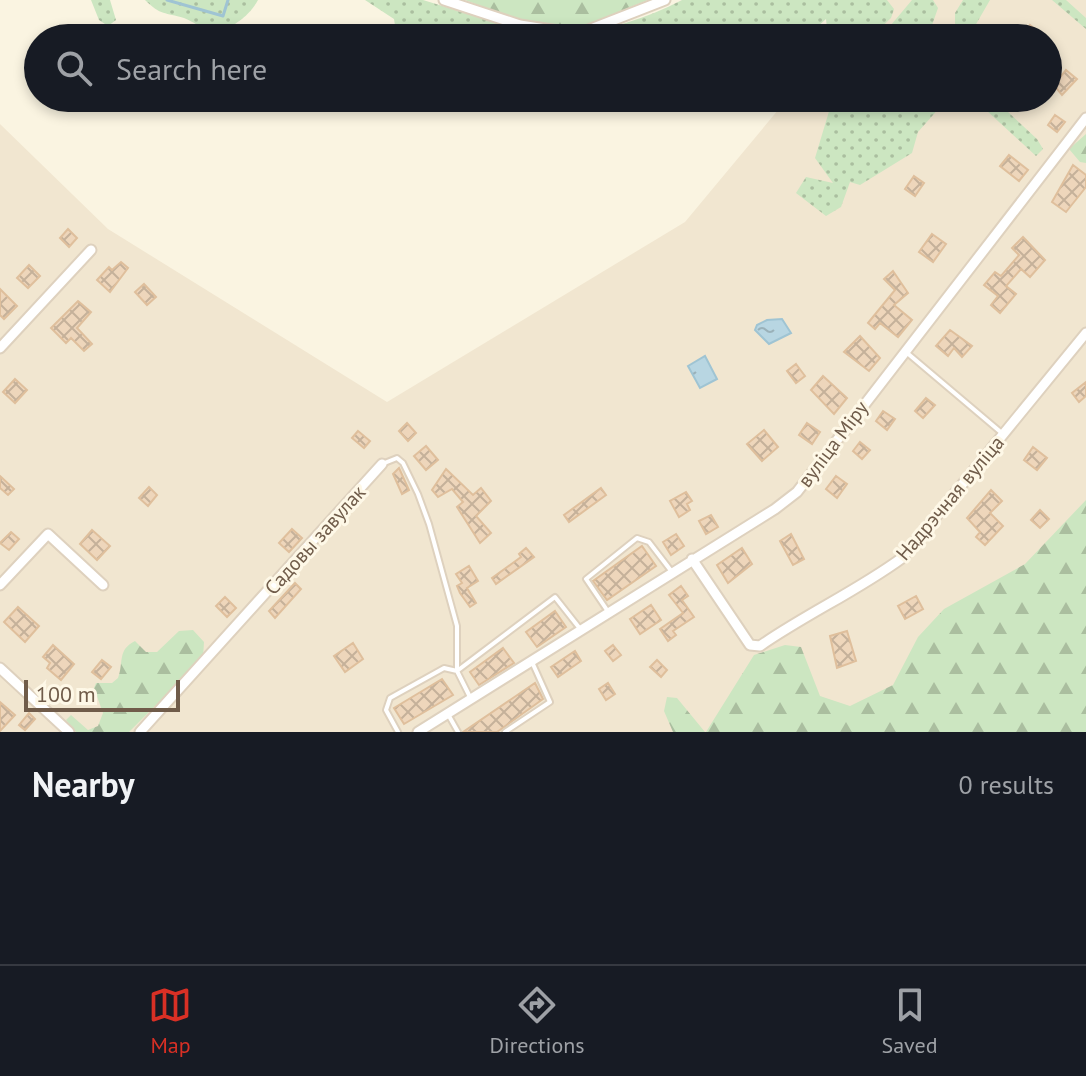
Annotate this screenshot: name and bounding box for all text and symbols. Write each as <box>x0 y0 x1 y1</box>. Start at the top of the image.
search box <box>24 24 1062 112</box>
icon: search <box>52 46 96 90</box>
text: Search here <box>116 49 267 88</box>
street label: вуліца Міру <box>792 395 874 492</box>
street label: Надрэчная вуліца <box>890 430 1010 566</box>
street label: Садовы завулак <box>259 479 371 600</box>
scale bar <box>24 676 180 712</box>
text: 100 m <box>36 680 96 708</box>
text: Nearby <box>32 762 134 806</box>
text: 0 results <box>959 768 1054 801</box>
tab: Map <box>148 983 192 1059</box>
tab: Directions <box>489 983 585 1059</box>
tab: Saved <box>882 983 937 1059</box>

